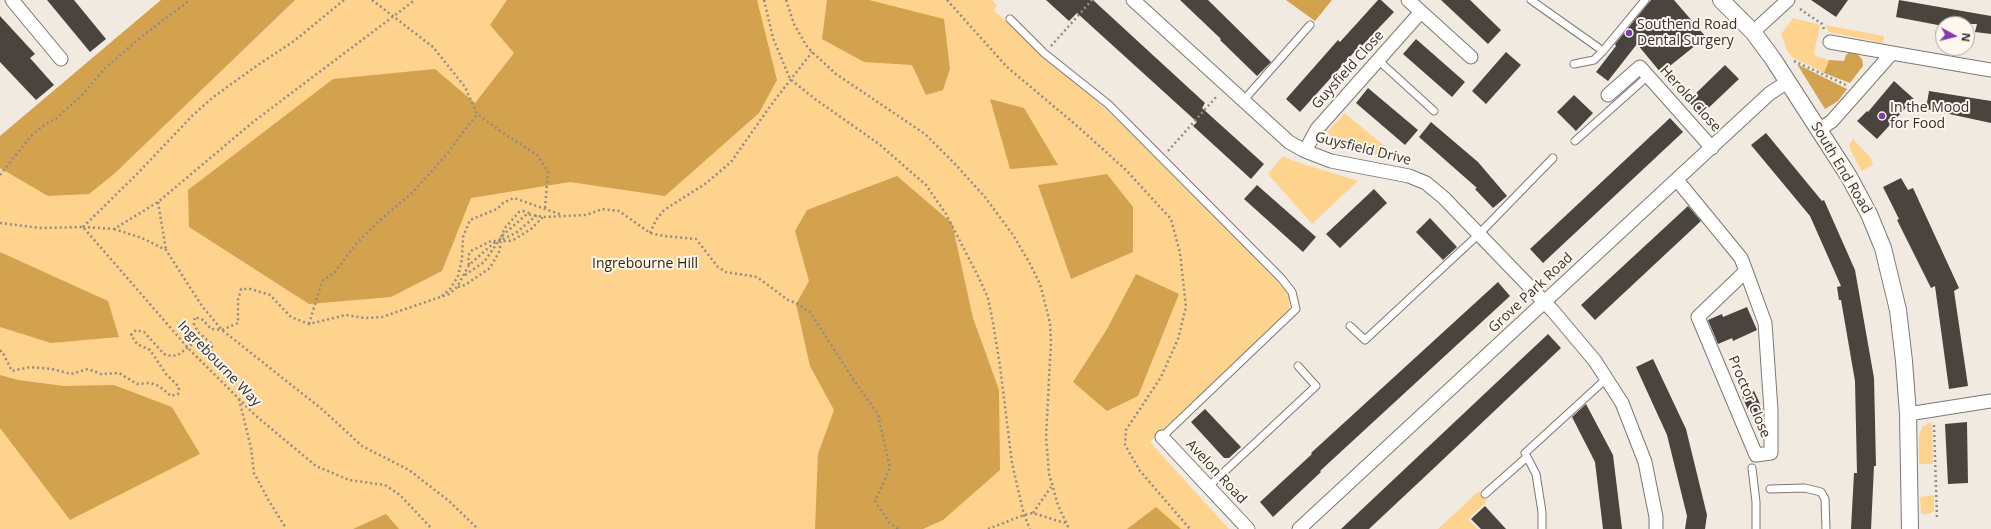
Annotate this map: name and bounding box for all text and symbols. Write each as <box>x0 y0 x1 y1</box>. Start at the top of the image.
north arrow <box>1935 16 1975 56</box>
place label: Southend Road Dental Surgery <box>1637 17 1737 50</box>
street label: Guysfield Close <box>1308 27 1388 113</box>
marker: Southend Road Dental Surgery <box>1624 28 1634 38</box>
text: N <box>1958 32 1974 43</box>
street label: Herold Close <box>1656 62 1724 136</box>
place label: In the Mood for Food <box>1890 100 1969 132</box>
marker: In the Mood for Food <box>1877 111 1887 121</box>
street label: South End Road <box>1807 119 1875 217</box>
street label: Guysfield Drive <box>1313 129 1413 169</box>
street label: Grove Park Road <box>1485 250 1577 336</box>
park label: Ingrebourne Hill <box>592 256 698 272</box>
street label: Ingrebourne Way <box>174 318 264 410</box>
street label: Proctor Close <box>1724 354 1774 440</box>
street label: Avelon Road <box>1182 437 1250 507</box>

